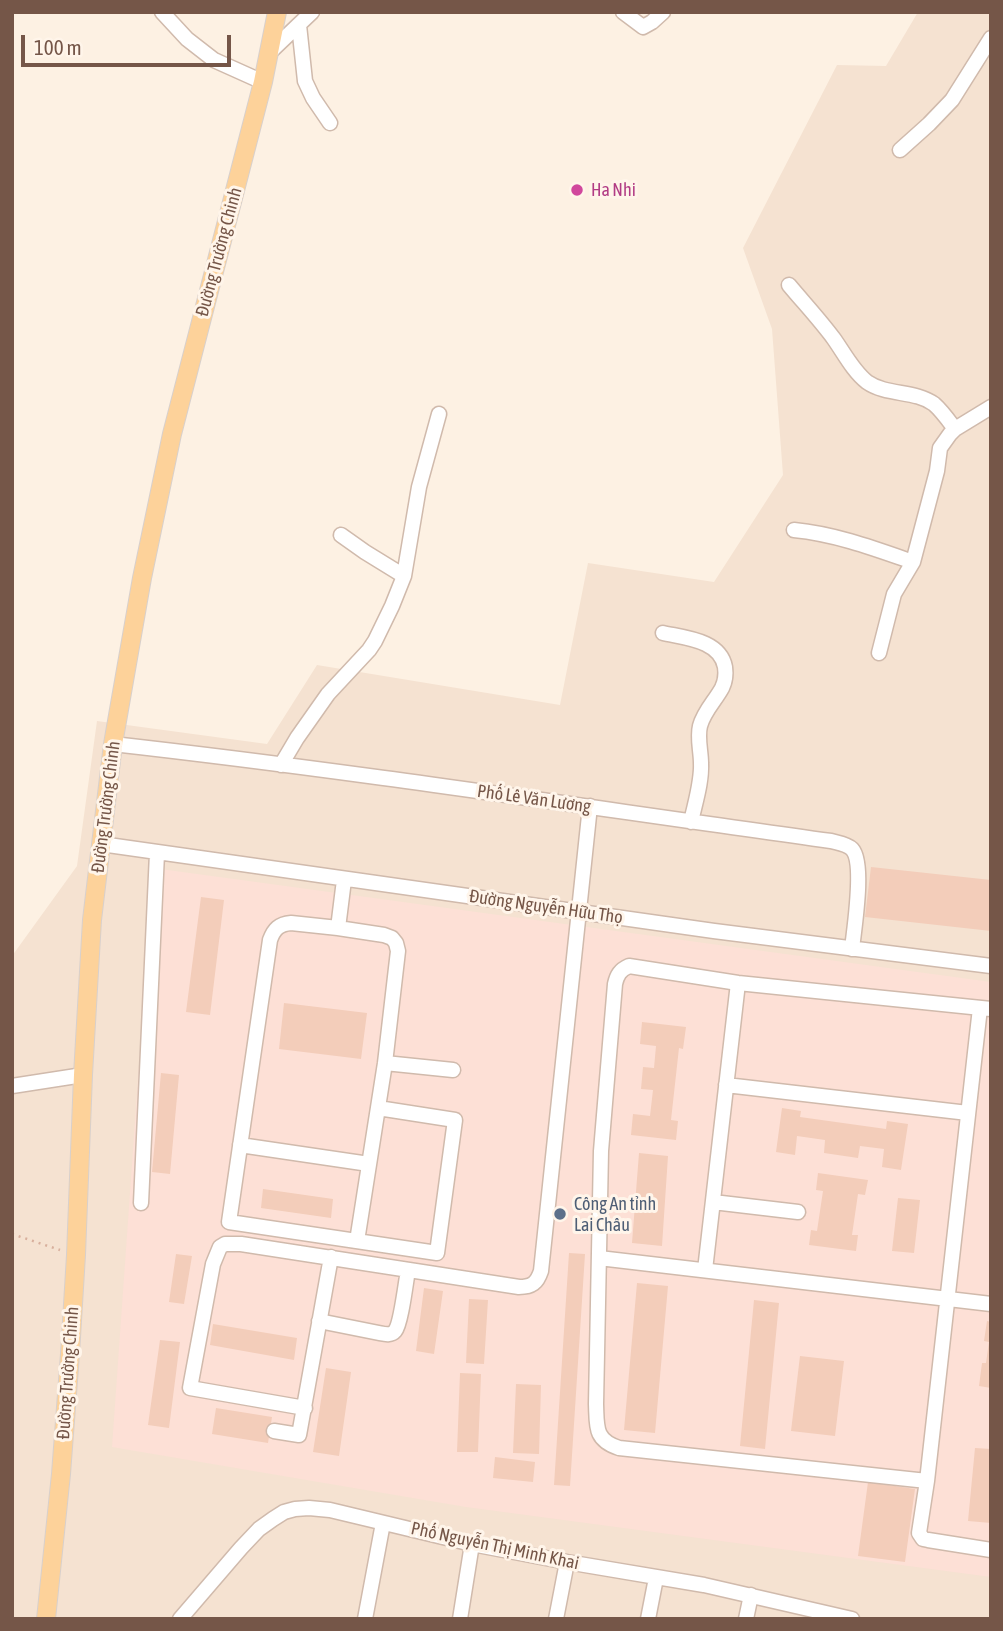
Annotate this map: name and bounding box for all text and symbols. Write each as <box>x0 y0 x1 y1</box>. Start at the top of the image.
scale bar <box>24 21 234 65</box>
text: 100 m <box>34 35 82 59</box>
place label: Ha Nhi <box>591 179 636 201</box>
marker: Ha Nhi <box>569 182 585 198</box>
street label: Đường Trường Chinh <box>191 185 247 319</box>
street label: Đường Trường Chinh <box>87 740 125 874</box>
street label: Phố Lê Văn Lương <box>476 780 592 818</box>
street label: Đường Nguyễn Hữu Thọ <box>468 886 624 928</box>
place label: Công An tỉnh Lai Châu <box>574 1193 656 1236</box>
marker: Công An tỉnh Lai Châu <box>552 1206 568 1222</box>
street label: Đường Trường Chinh <box>53 1306 83 1440</box>
street label: Phố Nguyễn Thị Minh Khai <box>409 1518 581 1574</box>

